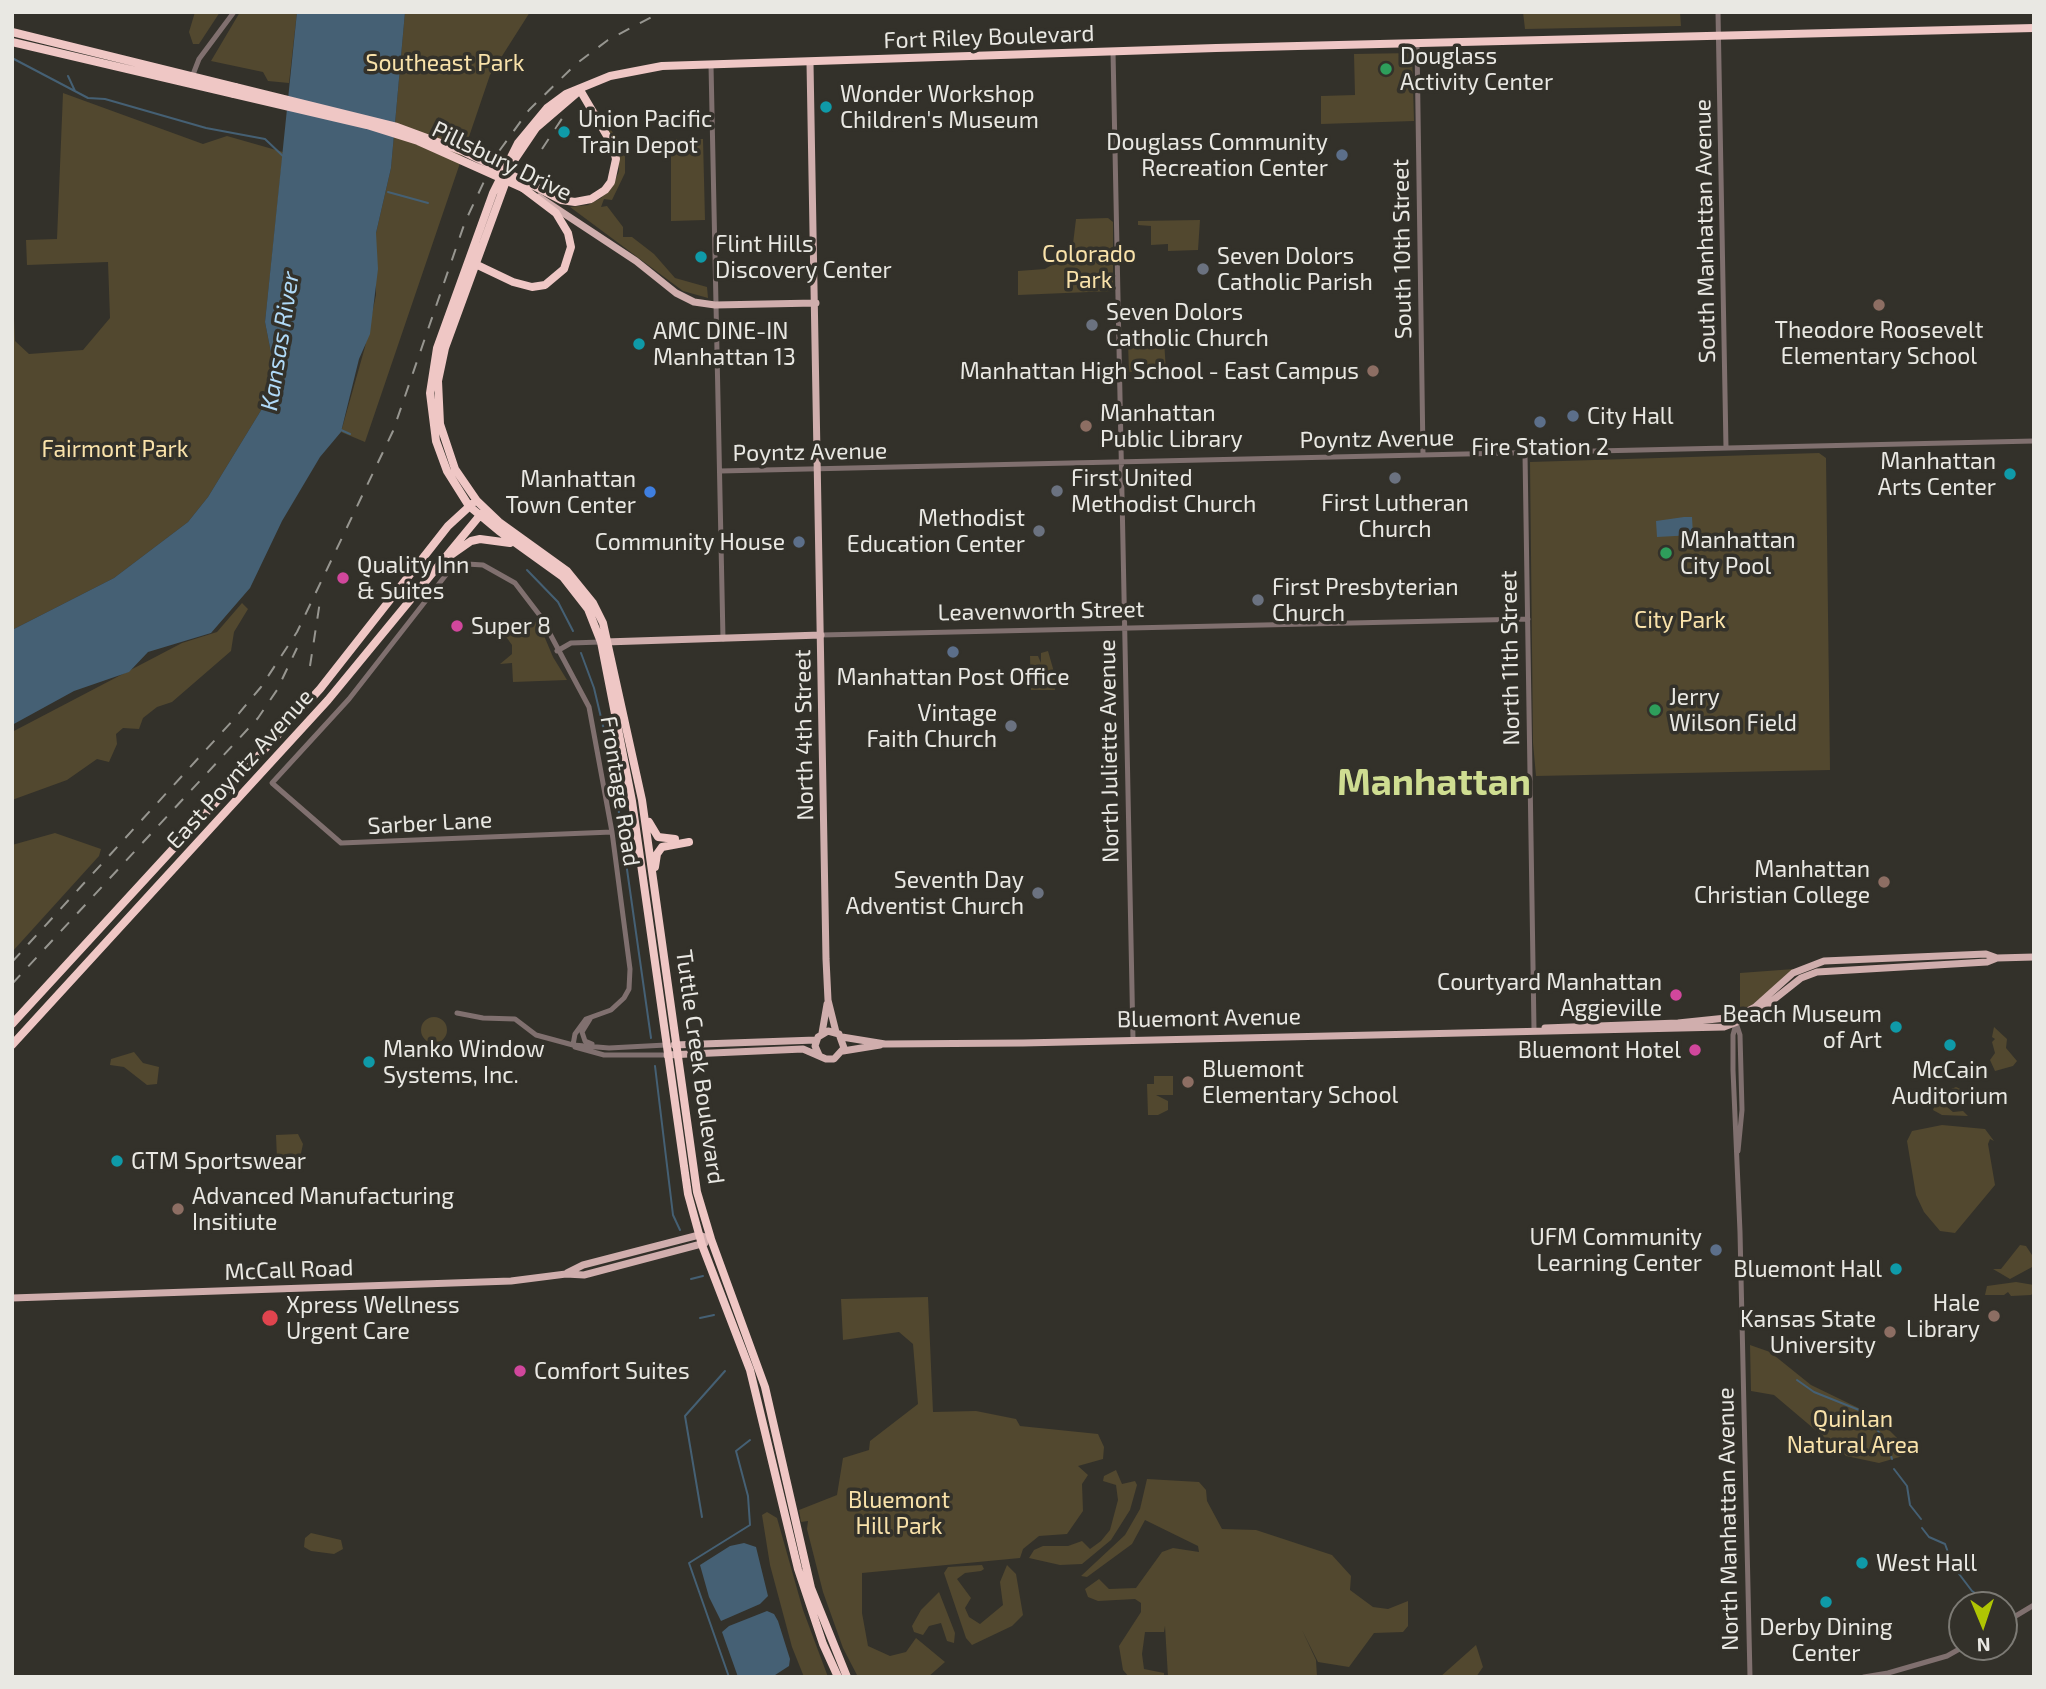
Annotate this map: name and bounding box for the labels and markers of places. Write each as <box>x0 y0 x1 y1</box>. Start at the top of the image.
place label: Douglass Activity Center <box>1400 42 1553 96</box>
marker: Douglass Activity Center <box>1378 61 1394 77</box>
place label: Wonder Workshop Children's Museum <box>840 80 1039 134</box>
marker: Wonder Workshop Children's Museum <box>818 99 834 115</box>
place label: Union Pacific Train Depot <box>578 105 712 159</box>
marker: Union Pacific Train Depot <box>556 124 572 140</box>
place label: Douglass Community Recreation Center <box>1106 128 1328 182</box>
marker: Douglass Community Recreation Center <box>1334 147 1350 163</box>
place label: Flint Hills Discovery Center <box>715 230 892 284</box>
place label: Seven Dolors Catholic Parish <box>1217 242 1373 296</box>
marker: Flint Hills Discovery Center <box>693 249 709 265</box>
marker: Seven Dolors Catholic Parish <box>1195 261 1211 277</box>
marker: Theodore Roosevelt Elementary School <box>1871 297 1887 313</box>
place label: Seven Dolors Catholic Church <box>1106 298 1269 352</box>
place label: Theodore Roosevelt Elementary School <box>1775 316 1983 370</box>
place label: AMC DINE-IN Manhattan 13 <box>653 317 796 371</box>
marker: Seven Dolors Catholic Church <box>1084 317 1100 333</box>
marker: AMC DINE-IN Manhattan 13 <box>631 336 647 352</box>
place label: Manhattan High School - East Campus <box>960 357 1359 385</box>
marker: Manhattan High School - East Campus <box>1365 363 1381 379</box>
place label: Manhattan Public Library <box>1100 399 1243 453</box>
place label: City Hall <box>1587 402 1674 430</box>
marker: City Hall <box>1565 408 1581 424</box>
marker: Fire Station 2 <box>1532 414 1548 430</box>
marker: Manhattan Public Library <box>1078 418 1094 434</box>
place label: Fire Station 2 <box>1471 433 1609 461</box>
place label: Manhattan Arts Center <box>1878 447 1996 501</box>
place label: First United Methodist Church <box>1071 464 1256 518</box>
place label: Manhattan Town Center <box>506 465 636 519</box>
marker: Manhattan Arts Center <box>2002 466 2018 482</box>
marker: First Lutheran Church <box>1387 470 1403 486</box>
marker: First United Methodist Church <box>1049 483 1065 499</box>
marker: Manhattan Town Center <box>642 484 658 500</box>
place label: First Lutheran Church <box>1321 489 1469 543</box>
place label: Methodist Education Center <box>847 504 1025 558</box>
marker: Methodist Education Center <box>1031 523 1047 539</box>
place label: Manhattan City Pool <box>1680 526 1796 580</box>
place label: Community House <box>595 528 785 556</box>
marker: Community House <box>791 534 807 550</box>
marker: Manhattan City Pool <box>1658 545 1674 561</box>
place label: Quality Inn & Suites <box>357 551 469 605</box>
marker: Quality Inn & Suites <box>335 570 351 586</box>
place label: First Presbyterian Church <box>1272 573 1459 627</box>
marker: First Presbyterian Church <box>1250 592 1266 608</box>
place label: Super 8 <box>471 612 551 640</box>
marker: Super 8 <box>449 618 465 634</box>
marker: Manhattan Post Office <box>945 644 961 660</box>
place label: Manhattan Post Office <box>836 663 1070 691</box>
place label: Jerry Wilson Field <box>1669 683 1797 737</box>
place label: Vintage Faith Church <box>866 699 997 753</box>
marker: Jerry Wilson Field <box>1647 702 1663 718</box>
marker: Vintage Faith Church <box>1003 718 1019 734</box>
place label: Manhattan Christian College <box>1694 855 1870 909</box>
place label: Seventh Day Adventist Church <box>846 866 1024 920</box>
marker: Manhattan Christian College <box>1876 874 1892 890</box>
marker: Seventh Day Adventist Church <box>1030 885 1046 901</box>
place label: Courtyard Manhattan Aggieville <box>1437 968 1662 1022</box>
marker: Courtyard Manhattan Aggieville <box>1668 987 1684 1003</box>
place label: Beach Museum of Art <box>1722 1000 1882 1054</box>
marker: Beach Museum of Art <box>1888 1019 1904 1035</box>
place label: Manko Window Systems, Inc. <box>383 1035 545 1089</box>
place label: Bluemont Hotel <box>1518 1036 1681 1064</box>
marker: McCain Auditorium <box>1942 1037 1958 1053</box>
marker: Bluemont Hotel <box>1687 1042 1703 1058</box>
marker: Manko Window Systems, Inc. <box>361 1054 377 1070</box>
place label: Bluemont Elementary School <box>1202 1055 1398 1109</box>
place label: McCain Auditorium <box>1892 1056 2008 1110</box>
marker: Bluemont Elementary School <box>1180 1074 1196 1090</box>
place label: GTM Sportswear <box>131 1147 306 1175</box>
marker: GTM Sportswear <box>109 1153 125 1169</box>
place label: Advanced Manufacturing Insitiute <box>192 1182 454 1236</box>
marker: Advanced Manufacturing Insitiute <box>170 1201 186 1217</box>
place label: UFM Community Learning Center <box>1529 1223 1702 1277</box>
marker: UFM Community Learning Center <box>1708 1242 1724 1258</box>
place label: Bluemont Hall <box>1733 1255 1882 1283</box>
marker: Bluemont Hall <box>1888 1261 1904 1277</box>
place label: Hale Library <box>1906 1289 1980 1343</box>
place label: Xpress Wellness Urgent Care <box>286 1291 460 1345</box>
place label: Kansas State University <box>1740 1305 1876 1359</box>
marker: Xpress Wellness Urgent Care <box>260 1308 280 1328</box>
marker: Hale Library <box>1986 1308 2002 1324</box>
marker: Kansas State University <box>1882 1324 1898 1340</box>
place label: Comfort Suites <box>534 1357 690 1385</box>
marker: Comfort Suites <box>512 1363 528 1379</box>
place label: West Hall <box>1876 1549 1977 1577</box>
marker: West Hall <box>1854 1555 1870 1571</box>
marker: Derby Dining Center <box>1818 1594 1834 1610</box>
place label: Derby Dining Center <box>1759 1613 1893 1667</box>

